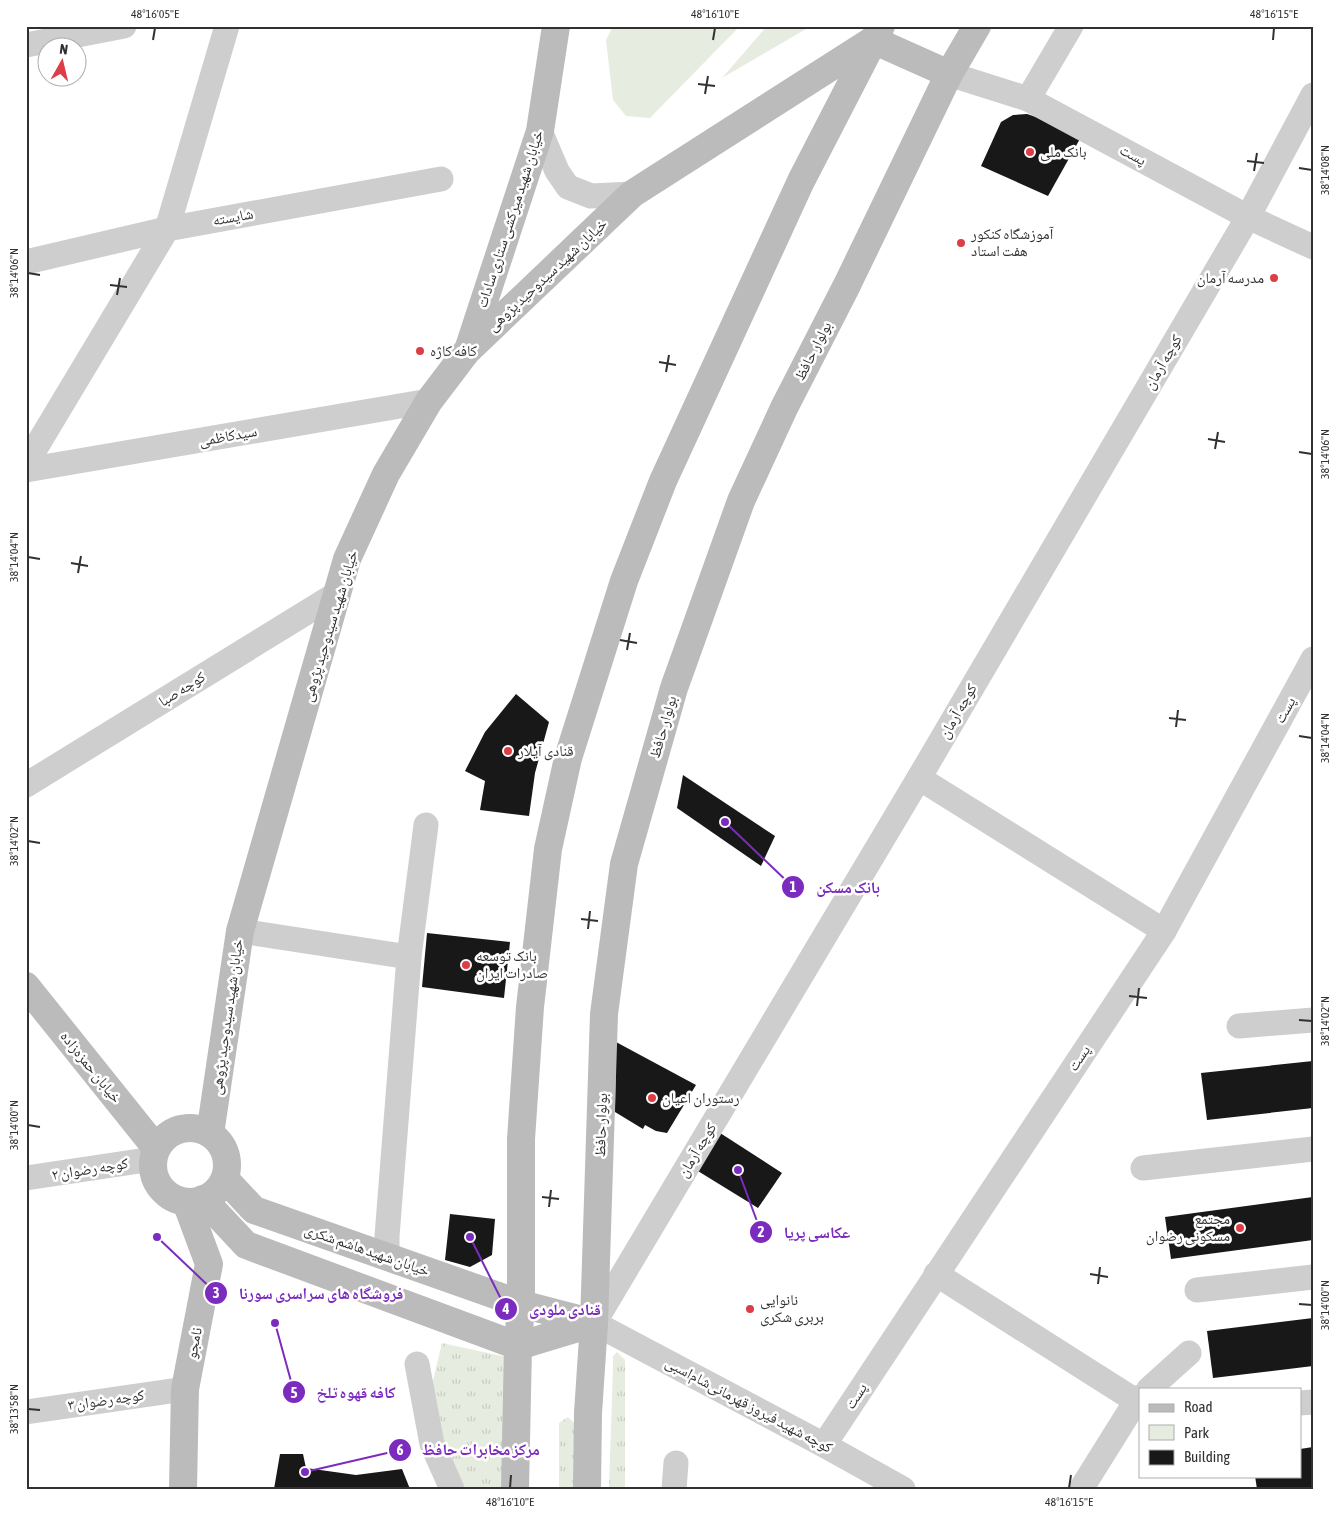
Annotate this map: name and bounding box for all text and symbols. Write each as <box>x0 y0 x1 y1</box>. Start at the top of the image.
text: 48°16'05"E <box>131 7 179 21</box>
text: 48°16'10"E <box>691 7 739 21</box>
text: 48°16'15"E <box>1250 7 1298 21</box>
north arrow <box>38 38 88 88</box>
text: N <box>59 41 69 58</box>
street label: خیابان شهید میرکشی ستاری سادات <box>473 127 548 310</box>
street label: پست <box>1117 141 1149 169</box>
place label: بانک ملی <box>1040 143 1087 162</box>
text: 38°14'08"N <box>1318 145 1332 195</box>
marker: بانک ملی <box>1024 146 1036 158</box>
street label: شایسته <box>211 205 255 229</box>
street label: خیابان شهید سیدوحید پژوهی <box>483 214 612 336</box>
place label: آموزشگاه کنکور هفت استاد <box>970 225 1054 259</box>
marker: آموزشگاه کنکور هفت استاد <box>955 237 967 249</box>
text: 38°14'06"N <box>7 248 21 298</box>
place label: مدرسه آرمان <box>1197 269 1264 288</box>
marker: مدرسه آرمان <box>1268 272 1280 284</box>
street label: بولوار حافظ <box>790 318 836 384</box>
street label: کوچه آرمان <box>1140 331 1187 393</box>
place label: کافه کاژه <box>430 342 477 360</box>
marker: کافه کاژه <box>414 345 426 357</box>
street label: سیدکاظمی <box>197 422 259 451</box>
text: 38°14'06"N <box>1318 429 1332 479</box>
text: 38°14'04"N <box>7 532 21 582</box>
street label: خیابان شهید سیدوحید پژوهی <box>298 548 363 704</box>
street label: کوچه صبا <box>155 668 209 710</box>
street label: کوچه آرمان <box>935 680 982 742</box>
street label: بولوار حافظ <box>646 694 680 760</box>
street label: پست <box>1270 694 1300 726</box>
text: 38°14'04"N <box>1318 713 1332 763</box>
place label: قنادی آیلار <box>517 742 574 761</box>
marker: قنادی آیلار <box>502 745 514 757</box>
text: 38°14'02"N <box>7 816 21 866</box>
callout: بانک مسکن <box>781 872 890 903</box>
text: 1 <box>789 878 797 895</box>
text: بانک مسکن <box>816 878 880 897</box>
street label: خیابان شهید سیدوحید پژوهی <box>207 937 248 1096</box>
place label: بانک توسعه صادرات ایران <box>476 947 548 983</box>
marker: بانک توسعه صادرات ایران <box>460 959 472 971</box>
text: 38°14'02"N <box>1318 996 1332 1046</box>
street label: خیابان حمزه‌زاده <box>56 1027 126 1107</box>
street label: پست <box>1064 1042 1094 1074</box>
place label: رستوران اعیان <box>662 1089 740 1108</box>
marker: رستوران اعیان <box>646 1092 658 1104</box>
street label: بولوار حافظ <box>591 1093 611 1157</box>
text: 38°14'00"N <box>7 1100 21 1150</box>
street label: کوچه آرمان <box>674 1119 721 1181</box>
street label: کوچه رضوان ۲ <box>50 1154 130 1185</box>
place label: مجتمع مسکونی رضوان <box>1146 1210 1230 1246</box>
callout: عکاسی پریا <box>749 1216 860 1247</box>
street label: خیابان شهید هاشم شکری <box>302 1220 432 1281</box>
marker: مجتمع مسکونی رضوان <box>1234 1222 1246 1234</box>
text: 2 <box>757 1223 765 1240</box>
text: عکاسی پریا <box>784 1223 850 1242</box>
callout: فروشگاه های سراسری سورنا <box>203 1278 413 1309</box>
text: 38°14'00"N <box>1318 1280 1332 1330</box>
text: 3 <box>212 1284 220 1301</box>
text: فروشگاه های سراسری سورنا <box>239 1284 403 1303</box>
place label: نانوایی بربری شکری <box>760 1291 824 1327</box>
callout: قنادی ملودی <box>494 1294 610 1325</box>
text: 4 <box>501 1300 510 1317</box>
text: قنادی ملودی <box>529 1300 601 1319</box>
marker: نانوایی بربری شکری <box>744 1303 756 1315</box>
street label: نامجو <box>182 1326 206 1360</box>
street label: کوچه شهید فیروز قهرمانی‌شام‌اسبی <box>662 1353 836 1458</box>
callout: کافه قهوه تلخ <box>282 1377 406 1408</box>
street label: پست <box>841 1380 871 1412</box>
text: کافه قهوه تلخ <box>316 1383 396 1403</box>
text: 38°13'58"N <box>7 1384 21 1434</box>
text: 5 <box>290 1384 298 1401</box>
street label: کوچه رضوان ۳ <box>66 1386 146 1415</box>
legend <box>1139 1388 1302 1478</box>
text: Road <box>1184 1398 1213 1415</box>
text: Park <box>1184 1424 1209 1441</box>
callout: مرکز مخابرات حافظ <box>387 1434 550 1465</box>
text: مرکز مخابرات حافظ <box>422 1440 540 1459</box>
text: 6 <box>396 1441 404 1458</box>
text: Building <box>1184 1448 1230 1465</box>
text: 48°16'10"E <box>486 1495 534 1509</box>
text: 48°16'15"E <box>1045 1495 1093 1509</box>

